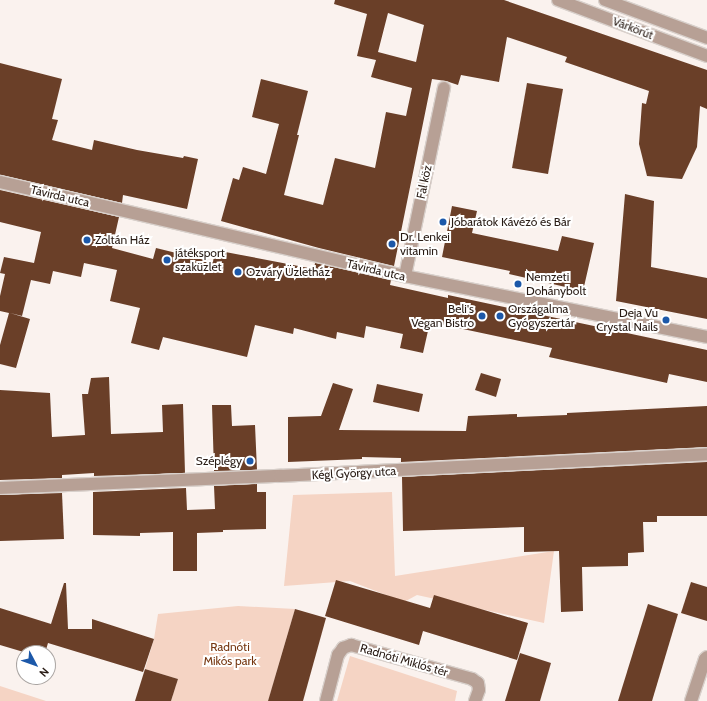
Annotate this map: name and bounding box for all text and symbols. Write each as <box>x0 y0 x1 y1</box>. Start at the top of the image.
street label: Várkörút <box>611 14 655 42</box>
street label: Fal köz <box>413 164 435 200</box>
street label: Távirda utca <box>29 182 91 210</box>
place label: Jóbarátok Kávézó és Bár <box>451 215 571 229</box>
marker: Jóbarátok Kávézó és Bár <box>438 217 448 227</box>
place label: Dr. Lenkei vitamin <box>400 230 450 258</box>
place label: Zoltán Ház <box>95 233 150 247</box>
marker: Zoltán Ház <box>82 235 92 245</box>
marker: Dr. Lenkei vitamin <box>387 239 397 249</box>
place label: játéksport szaküzlet <box>175 246 225 274</box>
marker: játéksport szaküzlet <box>162 255 172 265</box>
street label: Távirda utca <box>345 256 407 284</box>
place label: Ozváry Üzletház <box>246 265 330 279</box>
marker: Ozváry Üzletház <box>233 267 243 277</box>
place label: Nemzeti Dohánybolt <box>526 270 586 298</box>
marker: Nemzeti Dohánybolt <box>513 279 523 289</box>
place label: Beli's Vegan Bistro <box>411 302 474 330</box>
place label: Országalma Gyógyszertár <box>508 302 574 330</box>
place label: Deja Vu Crystal Nails <box>596 306 658 334</box>
marker: Beli's Vegan Bistro <box>477 311 487 321</box>
marker: Országalma Gyógyszertár <box>495 311 505 321</box>
marker: Deja Vu Crystal Nails <box>661 315 671 325</box>
place label: Széplégy <box>196 454 242 468</box>
marker: Széplégy <box>245 456 255 466</box>
street label: Kégl György utca <box>311 464 397 482</box>
park label: Radnóti Mikós park <box>203 640 257 668</box>
street label: Radnóti Miklós tér <box>358 641 450 679</box>
north arrow <box>16 645 56 685</box>
text: N <box>36 665 52 680</box>

